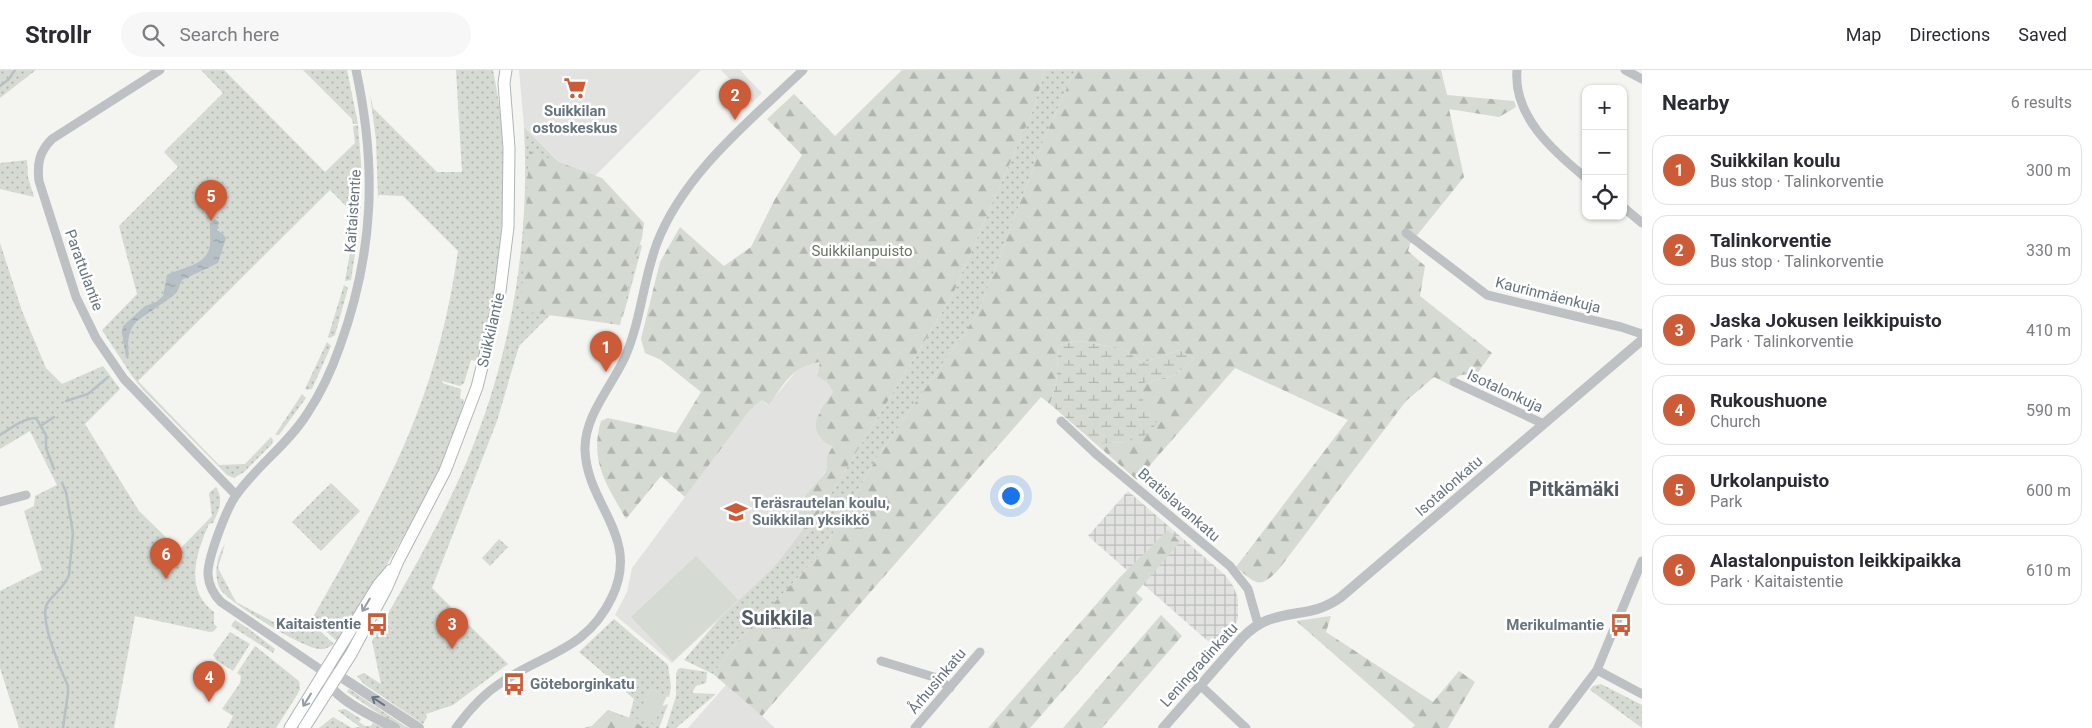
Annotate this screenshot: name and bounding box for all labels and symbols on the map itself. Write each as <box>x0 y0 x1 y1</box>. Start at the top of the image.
supermarket icon: Suikkilan ostoskeskus <box>562 75 588 101</box>
pin: 2 <box>719 79 751 120</box>
place label: Suikkilan ostoskeskus <box>532 102 618 137</box>
street label: Kaitaistentie <box>341 169 365 253</box>
pin: 5 <box>195 180 227 221</box>
street label: Parattulantie <box>61 227 107 313</box>
park label: Suikkilanpuisto <box>811 242 913 260</box>
street label: Kaurinmäenkuja <box>1493 273 1603 317</box>
street label: Suikkilantie <box>474 291 508 369</box>
pin: 1 <box>590 331 622 372</box>
street label: Isotalonkuja <box>1464 366 1546 416</box>
street label: Isotalonkatu <box>1412 452 1486 520</box>
street label: Bratislavankatu <box>1134 464 1224 546</box>
district label: Pitkämäki <box>1529 477 1619 501</box>
your location <box>998 483 1024 509</box>
place label: Teräsrautelan koulu, Suikkilan yksikkö <box>752 494 890 529</box>
school or university icon: Teräsrautelan koulu, Suikkilan yksikkö <box>723 499 749 525</box>
pin: 6 <box>150 538 182 579</box>
one-way arrow <box>360 598 370 612</box>
district label: Suikkila <box>741 606 813 630</box>
pin: 3 <box>436 608 468 649</box>
bus stop icon: Kaitaistentie <box>364 611 390 637</box>
bus stop icon: Merikulmantie <box>1608 612 1634 638</box>
place label: Kaitaistentie <box>276 615 361 633</box>
place label: Merikulmantie <box>1506 616 1604 634</box>
street label: Leningradinkatu <box>1157 619 1241 711</box>
street label: Århusinkatu <box>904 645 970 717</box>
pin: 4 <box>193 661 225 702</box>
bus stop icon: Göteborginkatu <box>501 671 527 697</box>
place label: Göteborginkatu <box>530 675 635 693</box>
one-way arrow <box>302 693 312 707</box>
one-way arrow <box>371 696 385 706</box>

